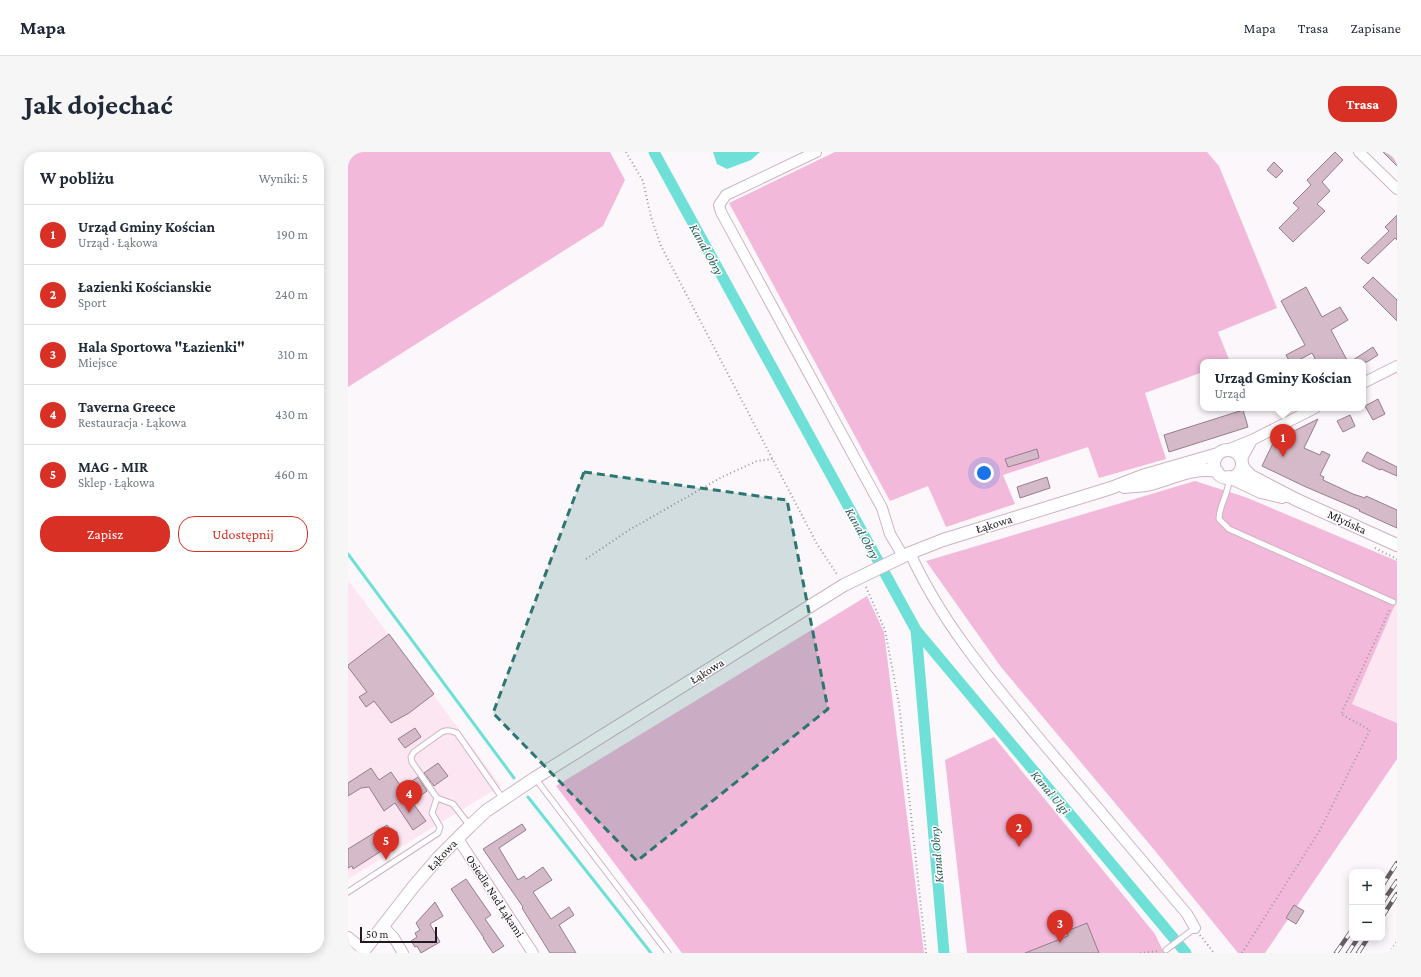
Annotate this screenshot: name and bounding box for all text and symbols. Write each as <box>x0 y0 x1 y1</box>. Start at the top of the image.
text: Mapa <box>20 17 66 38</box>
text: Mapa <box>1244 20 1276 36</box>
text: Trasa <box>1298 20 1329 36</box>
text: Zapisane <box>1351 20 1401 36</box>
button: Trasa <box>1328 86 1397 122</box>
text: Jak dojechać <box>24 89 173 120</box>
text: W pobliżu <box>40 169 114 188</box>
text: Wyniki: 5 <box>259 171 308 186</box>
text: Urząd Gminy Kościan <box>78 219 215 235</box>
water label: Kanał Obry <box>686 221 727 278</box>
text: 1 <box>51 227 55 242</box>
text: 190 m <box>277 227 308 242</box>
text: Urząd · Łąkowa <box>78 235 158 250</box>
text: Łazienki Kościanskie <box>78 279 211 295</box>
text: 2 <box>50 287 56 302</box>
text: 240 m <box>275 287 308 302</box>
text: Sport <box>78 295 106 310</box>
text: Hala Sportowa "Łazienki" <box>78 339 245 355</box>
text: 3 <box>50 347 56 362</box>
text: 310 m <box>277 347 308 362</box>
text: Miejsce <box>78 355 117 370</box>
popup <box>1200 359 1366 411</box>
text: Urząd Gminy Kościan <box>1214 370 1352 386</box>
text: Urząd <box>1214 386 1246 401</box>
text: Taverna Greece <box>78 399 175 415</box>
text: 4 <box>49 407 57 422</box>
text: 430 m <box>275 407 308 422</box>
text: Restauracja · Łąkowa <box>78 415 187 430</box>
pin: 1 <box>1270 424 1296 457</box>
text: MAG - MIR <box>78 459 148 475</box>
your location <box>974 463 994 483</box>
text: 5 <box>50 467 56 482</box>
text: 460 m <box>275 467 308 482</box>
text: Sklep · Łąkowa <box>78 475 155 490</box>
water label: Kanał Obry <box>842 505 883 562</box>
street label: Młyńska <box>1325 507 1369 537</box>
street label: Łąkowa <box>974 512 1014 536</box>
button: Zapisz <box>40 516 170 552</box>
button: Udostępnij <box>178 516 308 552</box>
street label: Łąkowa <box>687 655 727 687</box>
water label: Kanał Ulgi <box>1028 767 1074 818</box>
pin: 4 <box>396 780 422 813</box>
pin: 2 <box>1006 814 1032 847</box>
water label: Kanał Obry <box>927 826 946 884</box>
pin: 5 <box>373 827 399 860</box>
street label: Łąkowa <box>424 836 460 873</box>
street label: Osiedle Nad Łąkami <box>463 852 527 940</box>
map controls <box>1349 869 1385 941</box>
button: + <box>1349 869 1385 905</box>
button: − <box>1349 905 1385 941</box>
pin: 3 <box>1047 910 1073 943</box>
scale bar <box>360 925 437 944</box>
text: 50 m <box>366 928 388 940</box>

